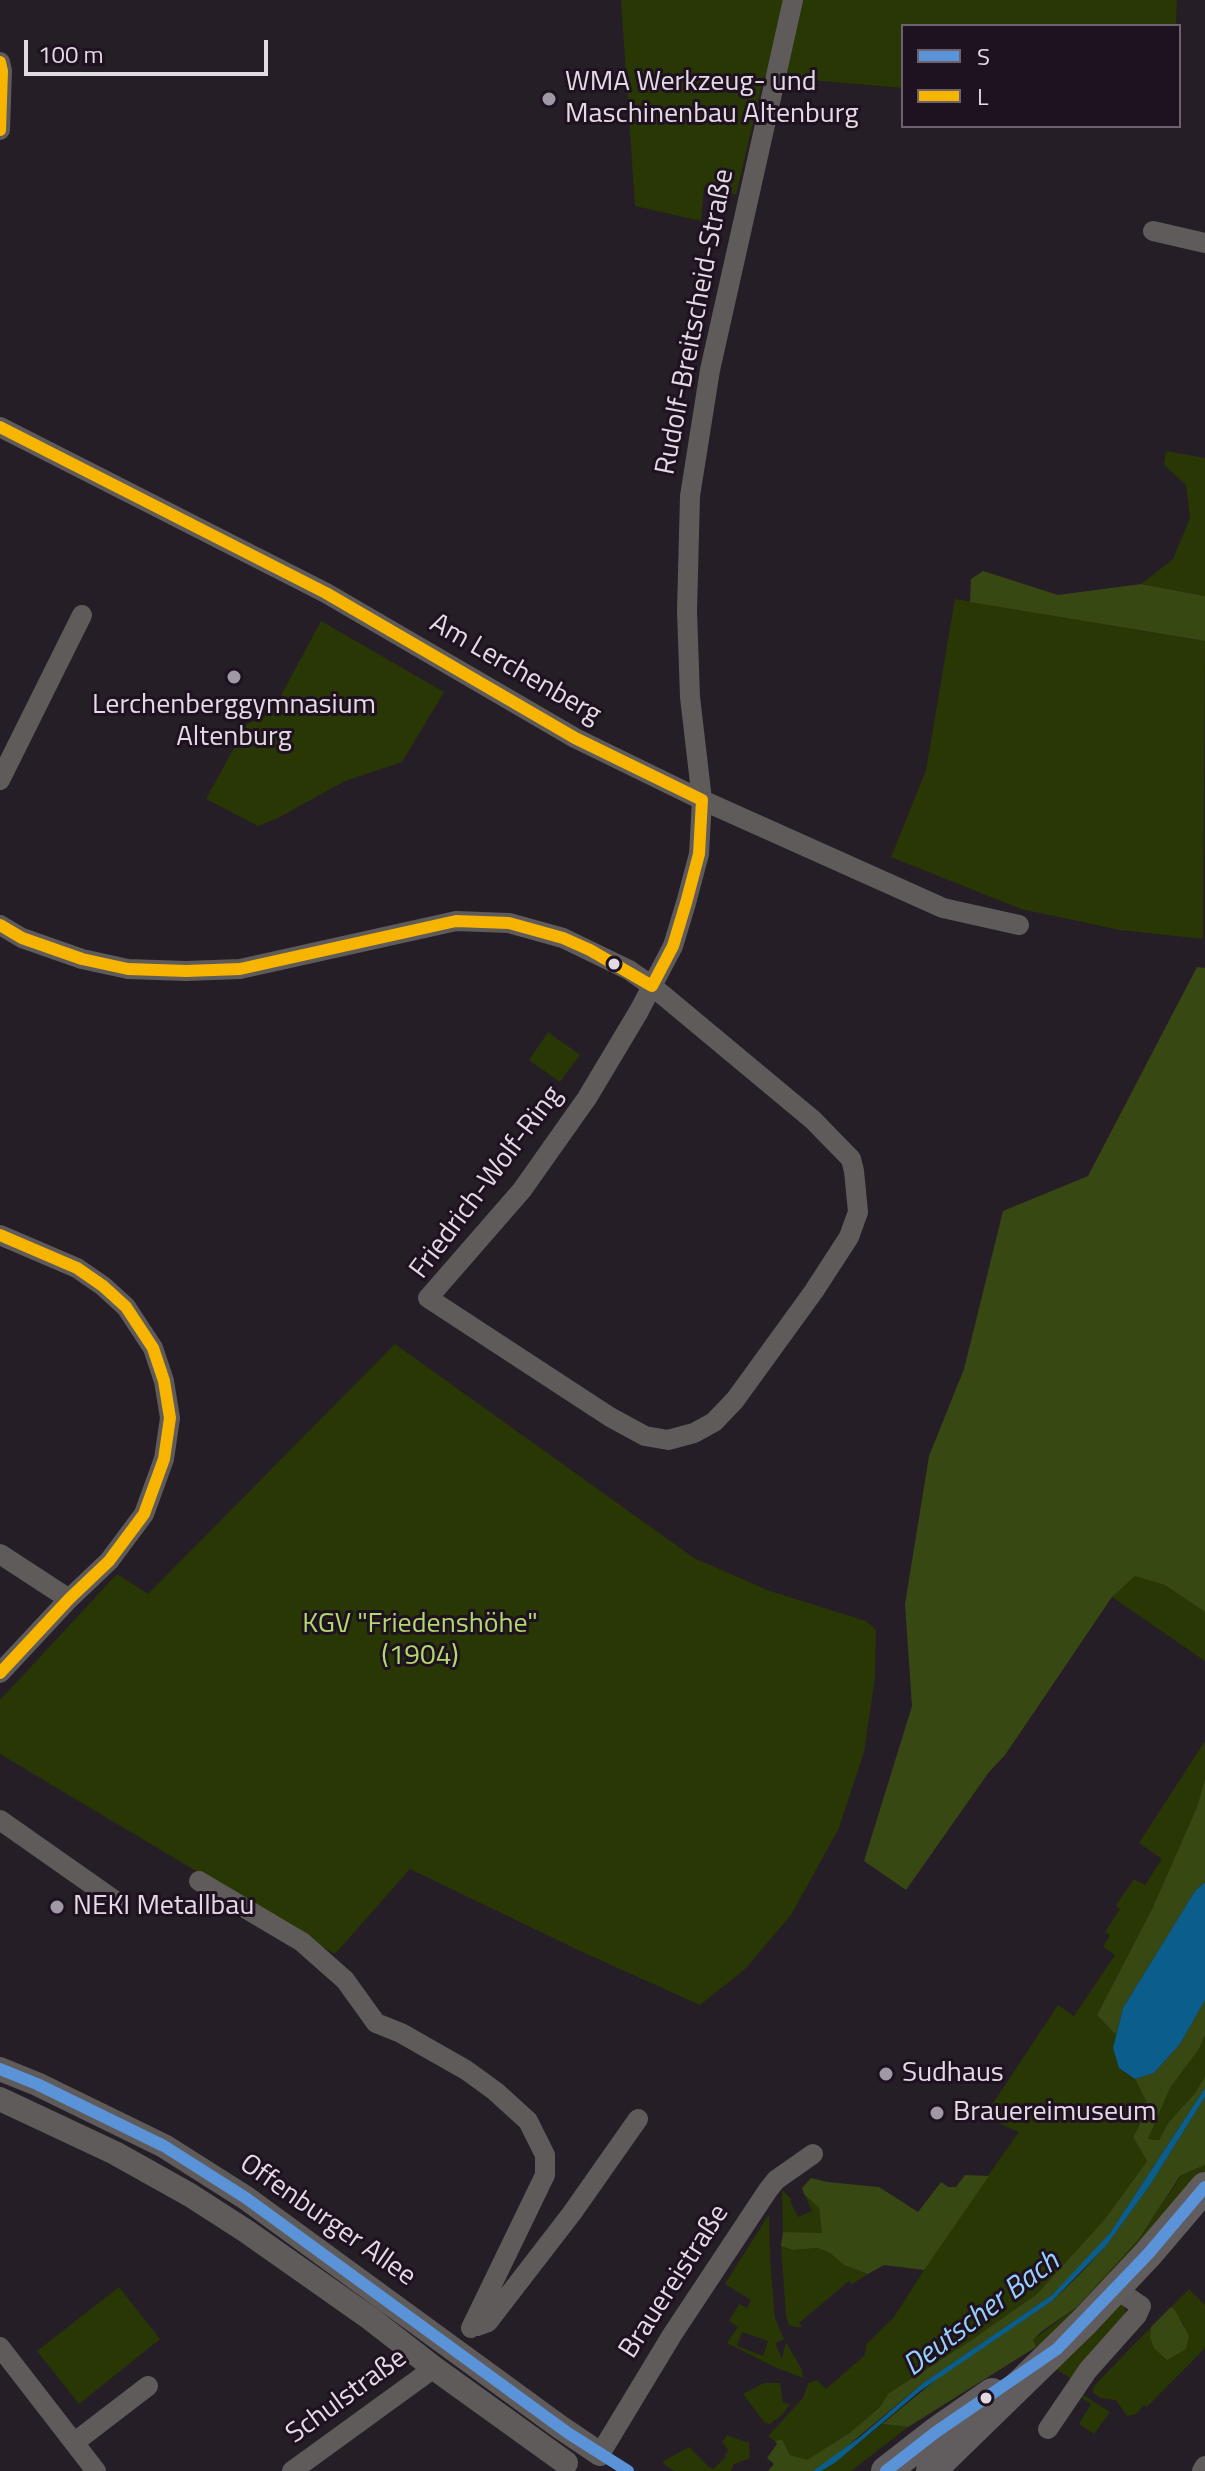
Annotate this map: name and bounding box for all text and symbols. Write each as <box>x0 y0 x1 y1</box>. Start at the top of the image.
scale bar <box>28 24 272 74</box>
legend <box>901 24 1181 128</box>
text: 100 m <box>38 36 104 72</box>
text: S <box>977 38 990 74</box>
place label: WMA Werkzeug- und Maschinenbau Altenburg <box>565 66 859 132</box>
text: L <box>977 78 989 114</box>
marker: WMA Werkzeug- und Maschinenbau Altenburg <box>540 90 558 108</box>
street label: Rudolf-Breitscheid-Straße <box>650 166 742 478</box>
street label: Am Lerchenberg <box>423 607 607 733</box>
marker: Lerchenberggymnasium Altenburg <box>225 668 243 686</box>
place label: Lerchenberggymnasium Altenburg <box>92 689 376 755</box>
unlabelled marker <box>606 956 622 972</box>
street label: Friedrich-Wolf-Ring <box>404 1080 570 1286</box>
park label: KGV "Friedenshöhe" (1904) <box>302 1608 538 1674</box>
place label: NEKI Metallbau <box>73 1890 254 1924</box>
marker: NEKI Metallbau <box>48 1898 66 1916</box>
place label: Sudhaus <box>902 2057 1004 2091</box>
marker: Sudhaus <box>877 2065 895 2083</box>
place label: Brauereimuseum <box>953 2096 1156 2130</box>
marker: Brauereimuseum <box>928 2104 946 2122</box>
street label: Offenburger Allee <box>232 2148 422 2294</box>
street label: Brauereistraße <box>613 2199 737 2365</box>
water label: Deutscher Bach <box>897 2245 1067 2385</box>
street label: Schulstraße <box>280 2342 414 2452</box>
unlabelled marker <box>978 2390 994 2406</box>

